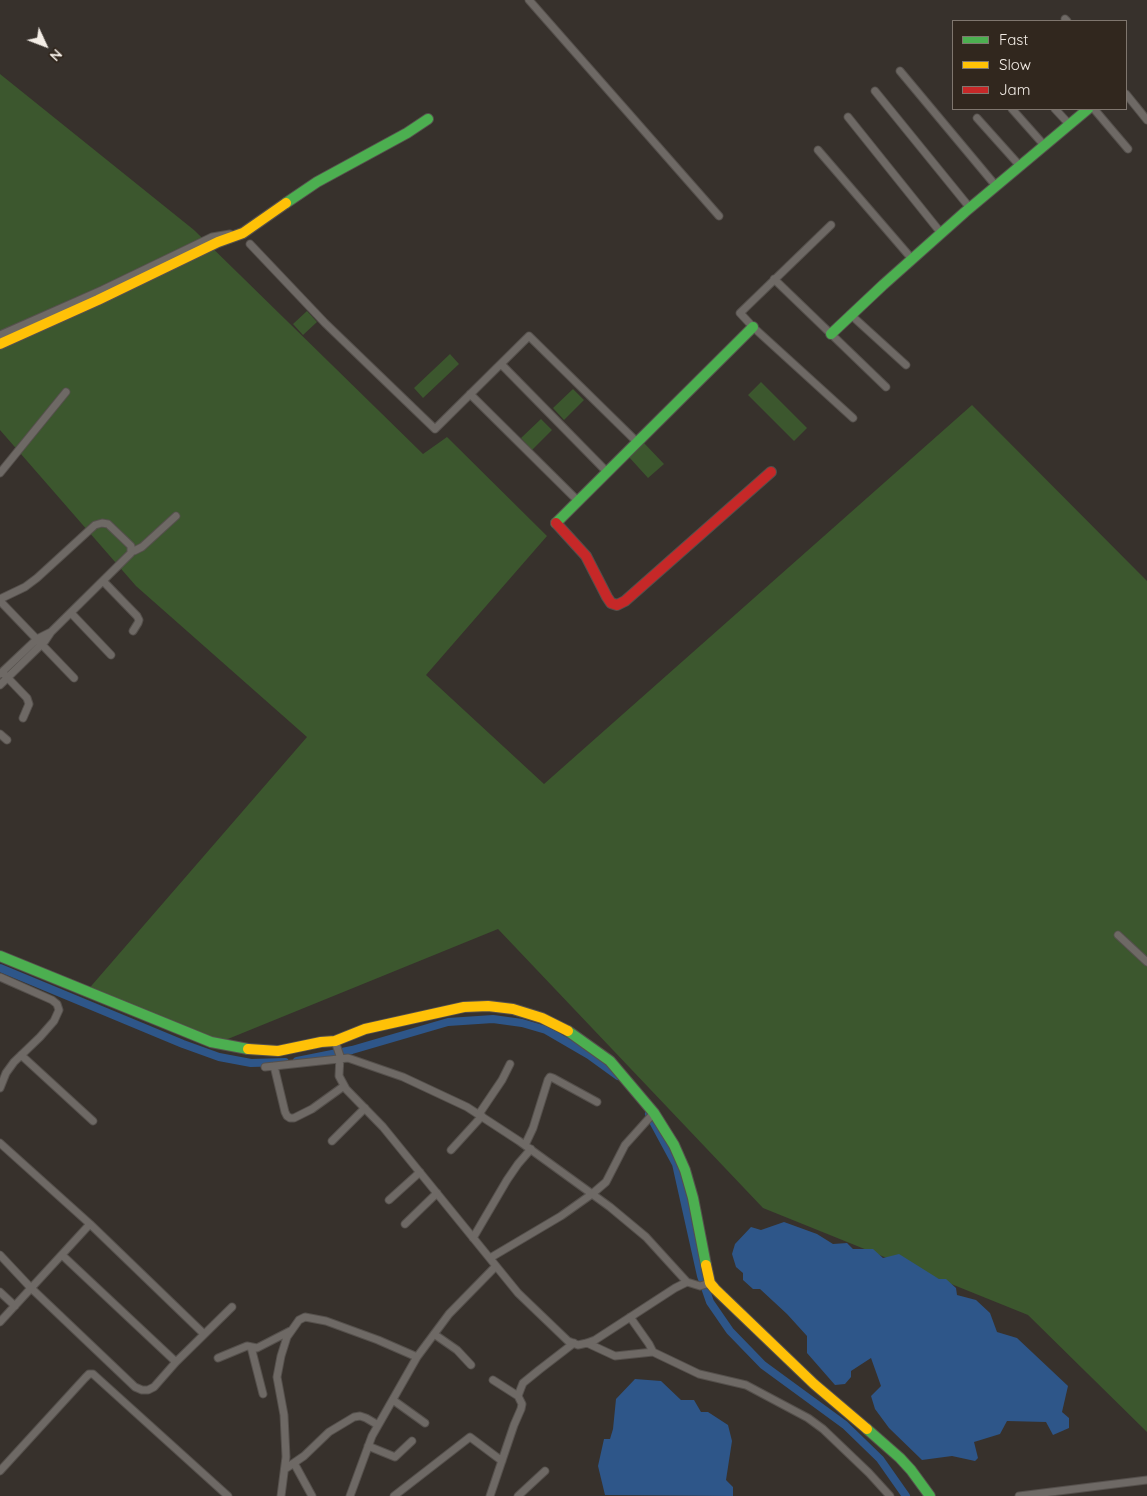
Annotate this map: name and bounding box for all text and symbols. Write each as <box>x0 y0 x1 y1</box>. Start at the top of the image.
north arrow <box>20 20 70 70</box>
legend <box>952 20 1127 110</box>
text: Fast <box>999 30 1028 49</box>
text: N <box>46 45 66 65</box>
text: Slow <box>999 55 1031 74</box>
text: Jam <box>999 80 1030 99</box>

